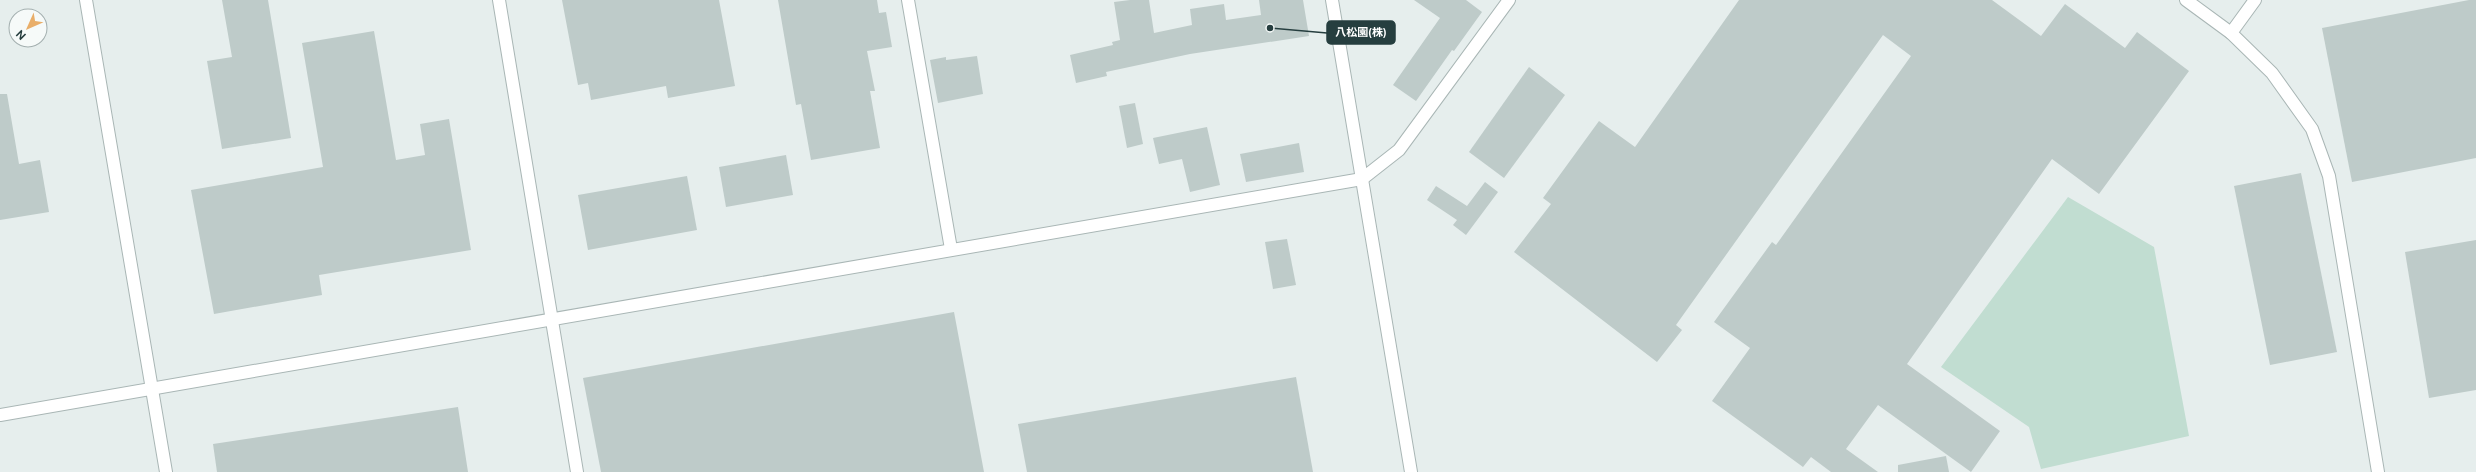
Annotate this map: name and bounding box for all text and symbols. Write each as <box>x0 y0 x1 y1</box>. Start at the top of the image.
north arrow <box>8 8 48 48</box>
callout: 八松園(株) <box>1327 21 1395 44</box>
text: 八松園(株) <box>1335 26 1387 38</box>
text: N <box>14 28 28 42</box>

